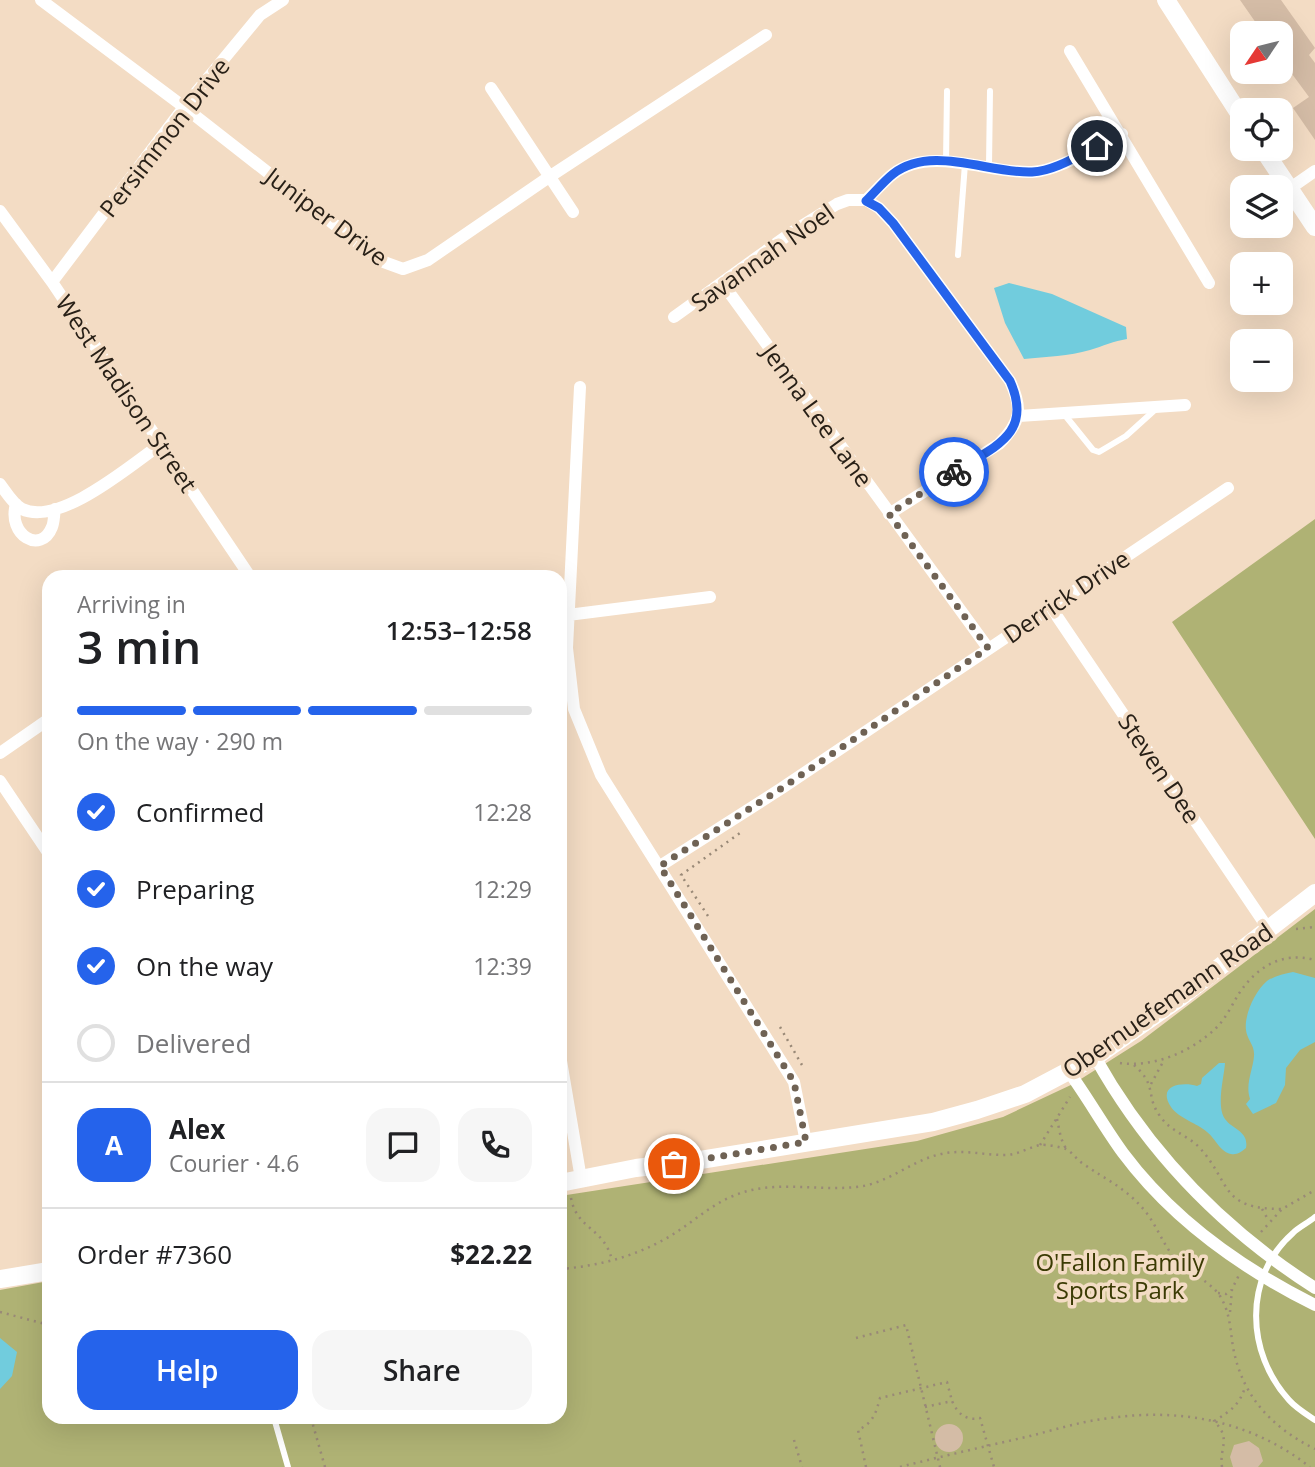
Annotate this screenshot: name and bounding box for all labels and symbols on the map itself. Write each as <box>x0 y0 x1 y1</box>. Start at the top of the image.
north arrow <box>1230 21 1293 84</box>
street label: Persimmon Drive <box>91 50 237 224</box>
pin <box>1067 116 1127 176</box>
street label: Juniper Drive <box>258 158 395 273</box>
street label: Savannah Noel <box>684 195 840 319</box>
street label: West Madison Street <box>49 288 205 498</box>
street label: Jenna Lee Lane <box>754 335 881 493</box>
courier <box>919 437 989 507</box>
street label: Derrick Drive <box>996 542 1136 650</box>
street label: Steven Dee <box>1111 707 1209 829</box>
street label: Obernuefemann Road <box>1055 915 1279 1085</box>
pin <box>644 1134 704 1194</box>
park label: O'Fallon Family Sports Park <box>1035 1245 1206 1306</box>

